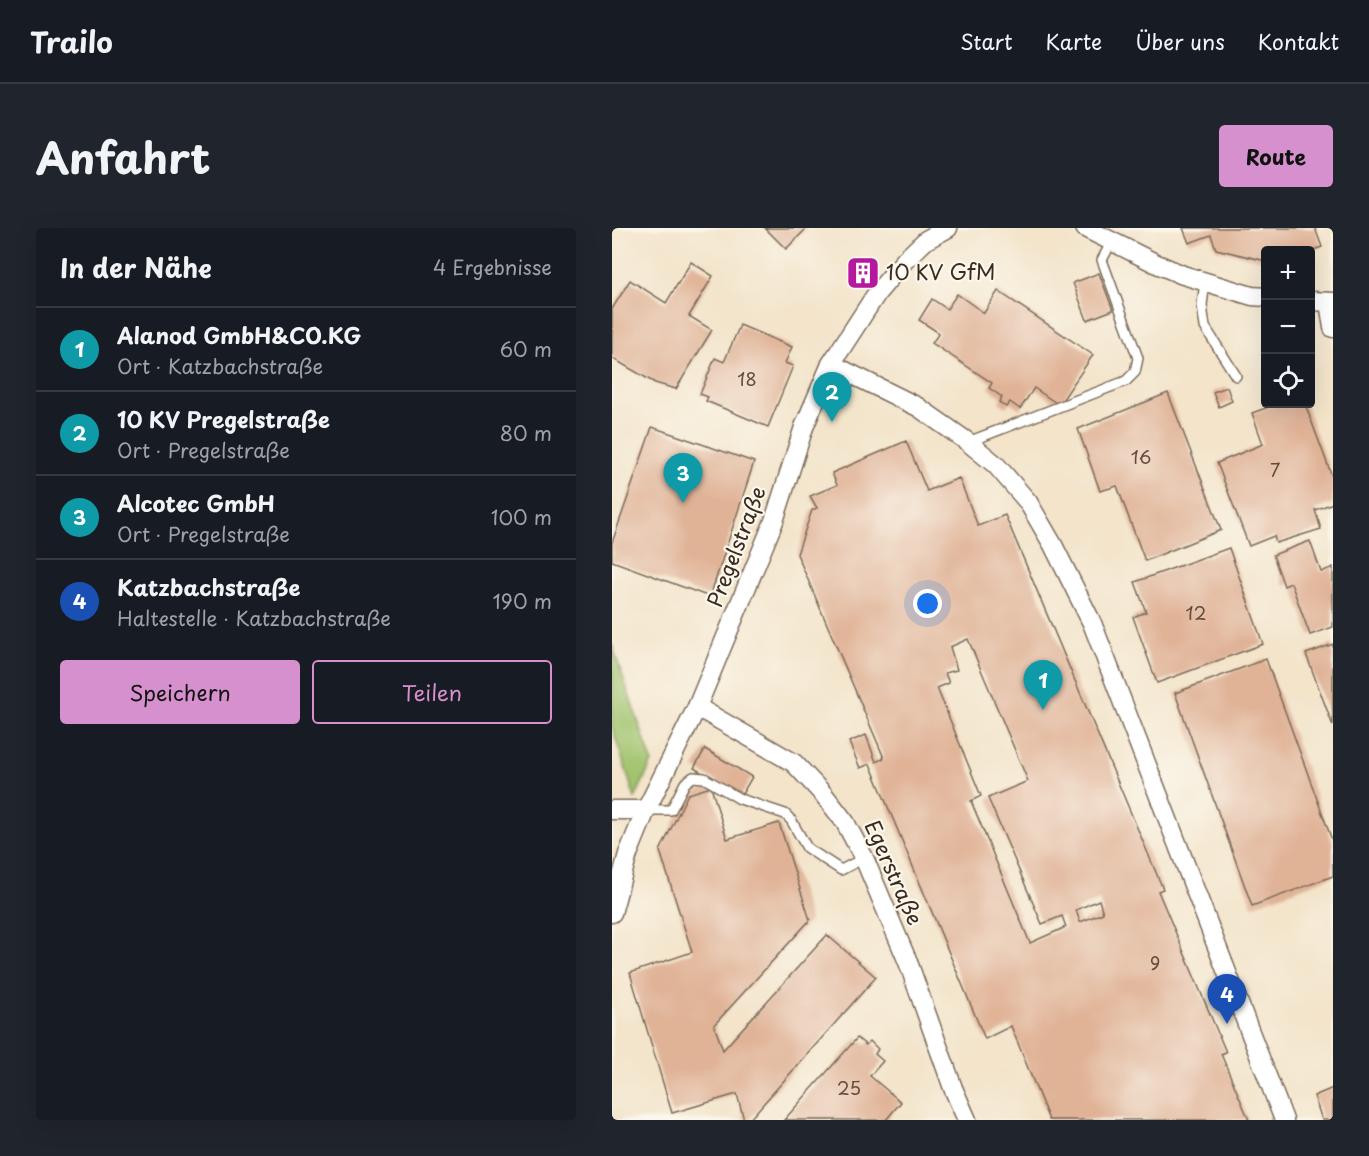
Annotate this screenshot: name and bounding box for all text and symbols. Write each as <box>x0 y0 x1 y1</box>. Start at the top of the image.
text: Trailo <box>30 20 113 63</box>
text: Start <box>960 25 1012 57</box>
text: Karte <box>1045 25 1102 57</box>
text: Über uns <box>1135 25 1225 57</box>
text: Kontakt <box>1258 25 1339 57</box>
text: Anfahrt <box>36 125 210 188</box>
button: Route <box>1219 125 1333 187</box>
map controls <box>1261 246 1315 408</box>
button: + <box>1261 246 1315 300</box>
text: In der Nähe <box>60 248 212 287</box>
text: 4 Ergebnisse <box>433 252 552 282</box>
building icon: 10 KV GfM <box>845 255 881 291</box>
place label: 10 KV GfM <box>886 255 995 287</box>
button: − <box>1261 300 1315 354</box>
text: Alanod GmbH&CO.KG <box>117 318 361 351</box>
text: 1 <box>75 334 84 364</box>
text: 60 m <box>500 334 552 364</box>
text: Ort · Katzbachstraße <box>117 351 323 381</box>
button: locate <box>1261 354 1315 408</box>
house number: 18 <box>737 365 757 392</box>
pin: 2 <box>812 372 852 422</box>
text: 10 KV Pregelstraße <box>117 402 330 435</box>
text: 2 <box>72 418 87 448</box>
text: 80 m <box>500 418 552 448</box>
text: Ort · Pregelstraße <box>117 435 290 465</box>
house number: 16 <box>1131 443 1151 470</box>
pin: 3 <box>664 454 702 503</box>
house number: 7 <box>1270 456 1280 483</box>
street label: Pregelstraße <box>697 481 773 611</box>
text: Alcotec GmbH <box>117 486 275 519</box>
text: 3 <box>73 502 86 532</box>
text: 100 m <box>491 502 552 532</box>
text: Ort · Pregelstraße <box>117 519 290 549</box>
text: Katzbachstraße <box>117 570 300 603</box>
text: 4 <box>73 586 86 616</box>
text: 190 m <box>493 586 552 616</box>
your location <box>913 589 942 618</box>
house number: 12 <box>1186 599 1206 626</box>
text: Haltestelle · Katzbachstraße <box>117 603 391 633</box>
button: Speichern <box>60 660 300 724</box>
button: Teilen <box>312 660 552 724</box>
pin: 1 <box>1024 660 1062 710</box>
street label: Egerstraße <box>858 815 932 930</box>
house number: 9 <box>1150 949 1160 976</box>
pin: 4 <box>1208 974 1246 1024</box>
house number: 25 <box>837 1074 861 1101</box>

